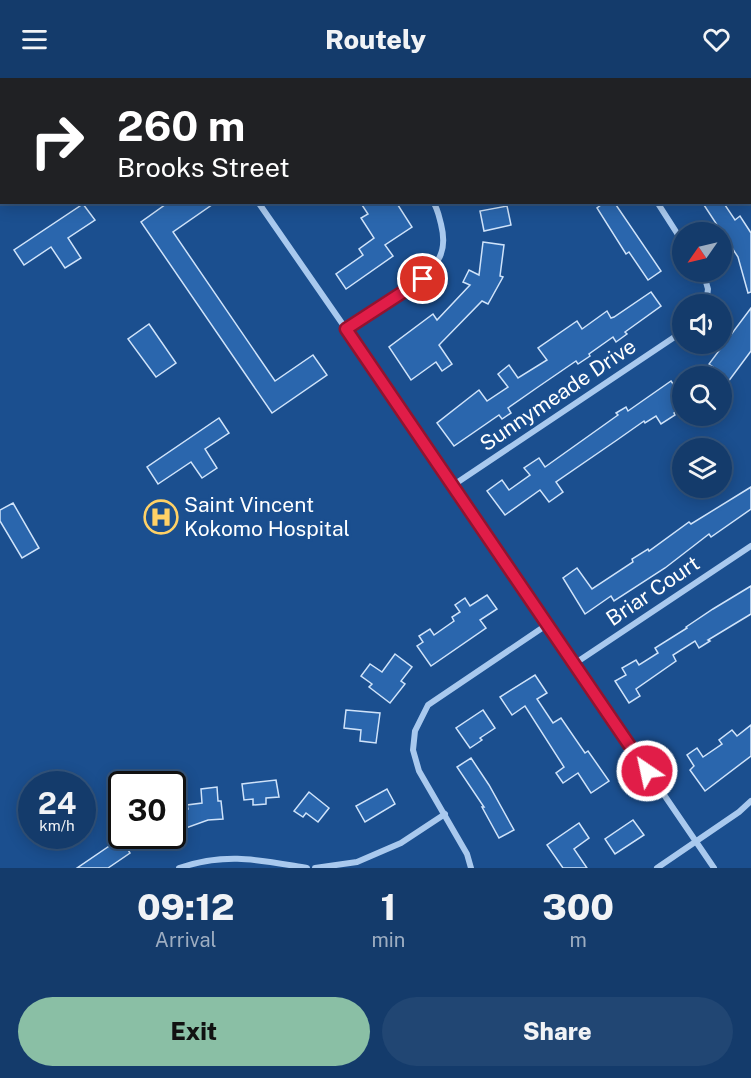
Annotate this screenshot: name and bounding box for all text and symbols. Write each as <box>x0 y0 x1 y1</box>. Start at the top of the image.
icon: menu <box>18 23 51 56</box>
text: Routely <box>325 23 426 55</box>
icon: heart <box>700 23 733 56</box>
text: 260 m <box>117 101 245 150</box>
icon: right <box>18 102 96 180</box>
text: Brooks Street <box>117 151 290 183</box>
north arrow <box>672 222 732 282</box>
map controls <box>672 222 732 498</box>
pin <box>397 253 448 304</box>
icon: arrive <box>406 262 439 295</box>
button: sound <box>672 294 732 354</box>
street label: Sunnymeade Drive <box>475 333 640 456</box>
button: search <box>672 366 732 426</box>
button: layers <box>672 438 732 498</box>
place label: Saint Vincent Kokomo Hospital <box>184 492 350 541</box>
hospital icon: Saint Vincent Kokomo Hospital <box>143 499 179 535</box>
street label: Briar Court <box>601 550 704 631</box>
position arrow <box>615 739 679 803</box>
speed limit sign: 30 <box>108 771 186 849</box>
text: 24 <box>38 785 76 821</box>
text: km/h <box>39 817 75 834</box>
text: 09:12 <box>137 886 235 928</box>
text: 1 <box>380 886 396 928</box>
text: 300 <box>542 886 614 928</box>
text: Arrival <box>155 928 217 952</box>
text: min <box>371 928 405 952</box>
text: m <box>570 928 587 952</box>
button: Exit <box>18 997 370 1066</box>
button: Share <box>382 997 733 1066</box>

